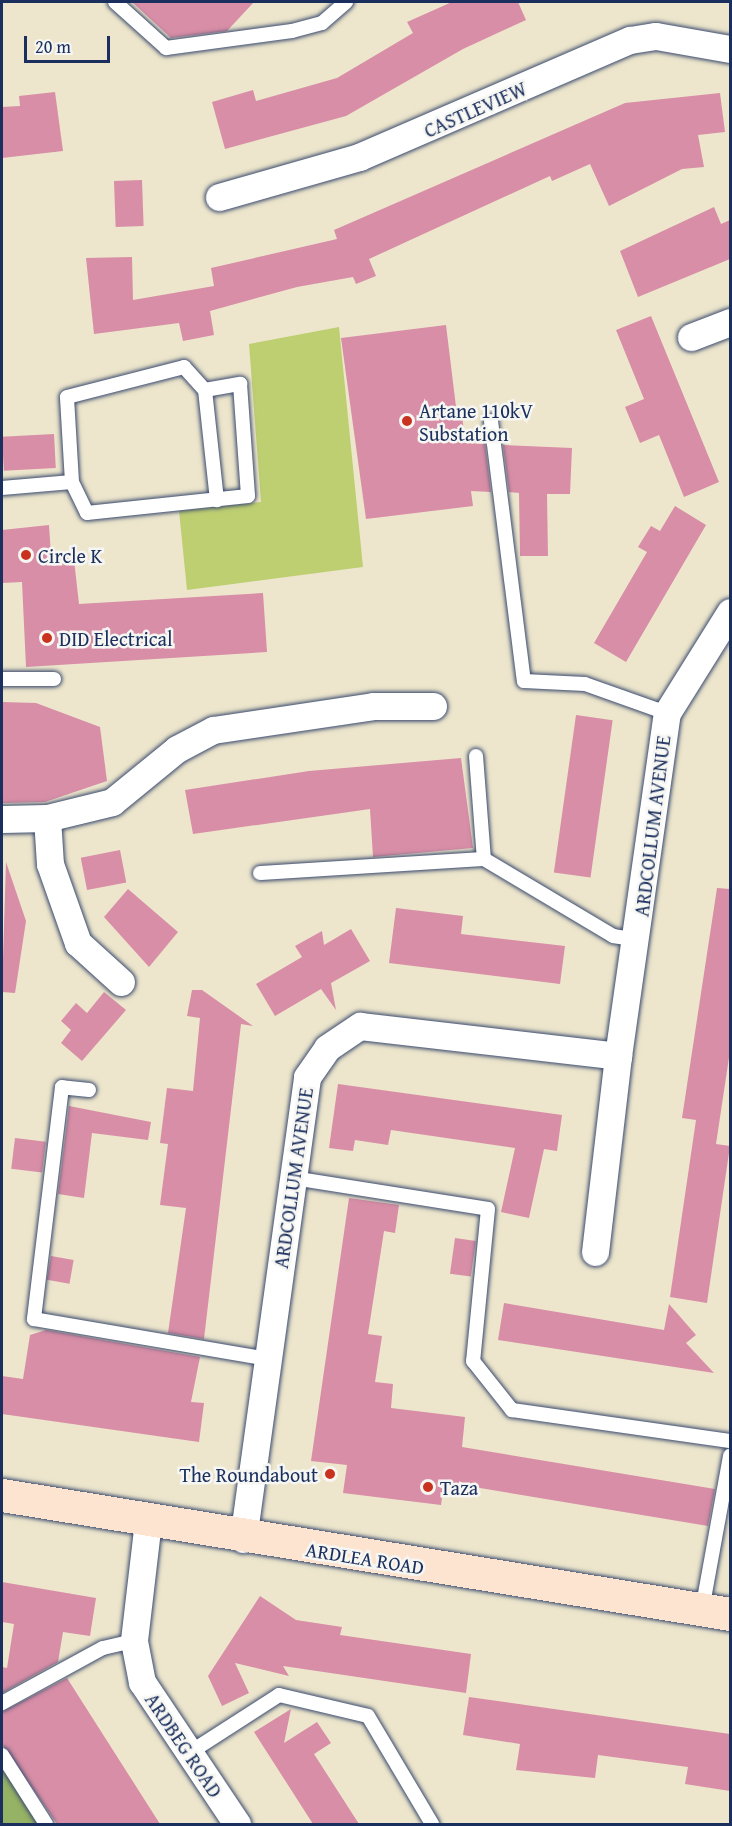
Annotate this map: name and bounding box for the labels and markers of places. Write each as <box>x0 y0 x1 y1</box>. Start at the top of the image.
place label: Artane 110kV Substation <box>419 398 533 445</box>
marker: Artane 110kV Substation <box>400 414 414 428</box>
place label: Circle K <box>38 543 102 567</box>
marker: Circle K <box>19 548 33 562</box>
place label: DID Electrical <box>59 626 173 650</box>
marker: DID Electrical <box>40 631 54 645</box>
place label: The Roundabout <box>179 1462 318 1486</box>
marker: The Roundabout <box>323 1467 337 1481</box>
place label: Taza <box>440 1475 478 1499</box>
marker: Taza <box>421 1480 435 1494</box>

